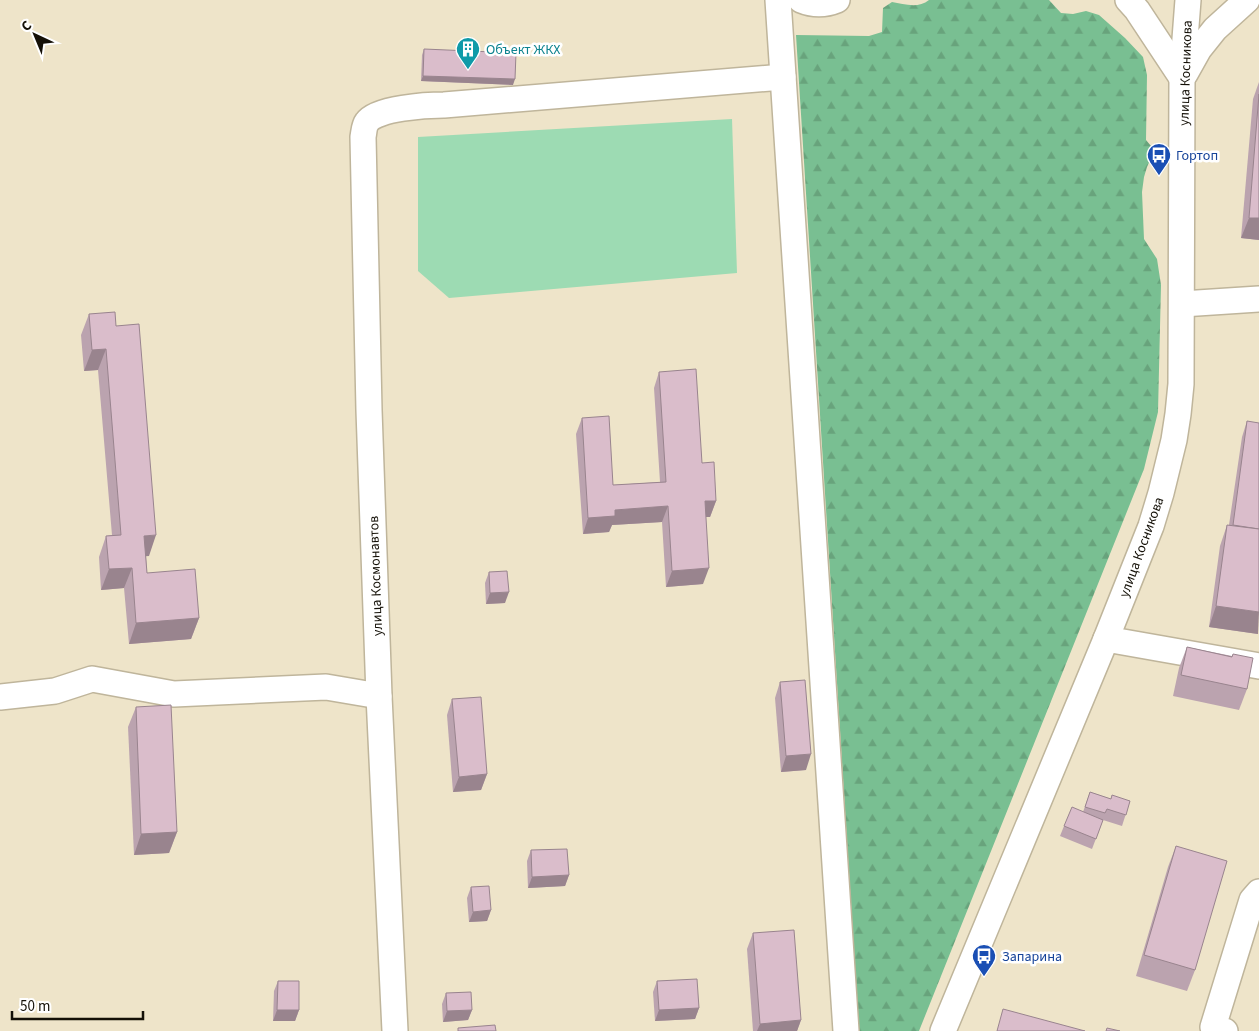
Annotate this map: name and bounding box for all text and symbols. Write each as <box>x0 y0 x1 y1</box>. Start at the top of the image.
north arrow <box>10 10 60 60</box>
text: С <box>17 16 37 36</box>
street label: улица Косникова <box>1174 20 1198 126</box>
building icon: Объект ЖКХ <box>455 36 481 70</box>
place label: Объект ЖКХ <box>486 40 560 60</box>
bus stop icon: Гортоп <box>1146 142 1172 176</box>
place label: Гортоп <box>1176 146 1218 166</box>
street label: улица Косникова <box>1114 494 1169 600</box>
street label: улица Космонавтов <box>364 515 388 637</box>
bus stop icon: Запарина <box>971 943 997 977</box>
place label: Запарина <box>1002 947 1062 967</box>
scale bar <box>12 988 144 1020</box>
text: 50 m <box>20 996 50 1017</box>

